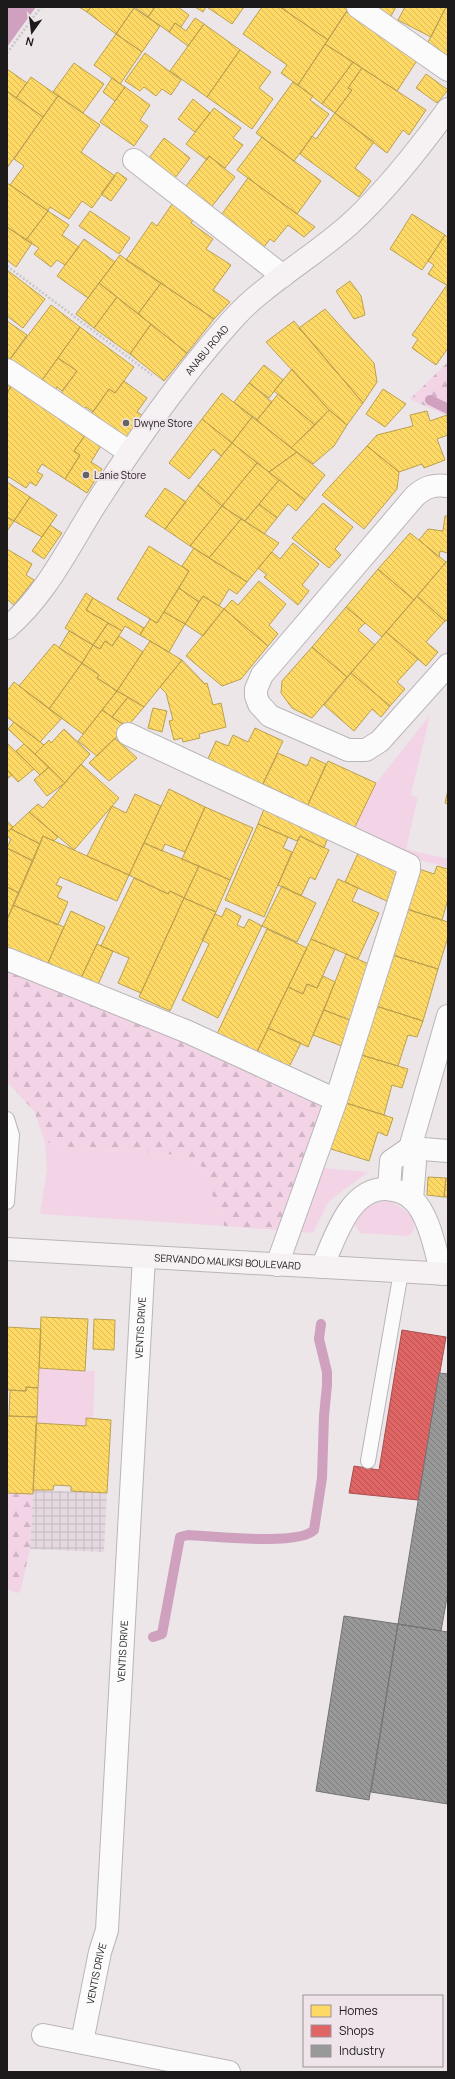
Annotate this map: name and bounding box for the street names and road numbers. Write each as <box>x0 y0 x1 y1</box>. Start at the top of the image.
street label: ANABU ROAD <box>182 322 232 378</box>
street label: SERVANDO MALIKSI BOULEVARD <box>154 1250 302 1273</box>
street label: VENTIS DRIVE <box>131 1296 149 1359</box>
street label: VENTIS DRIVE <box>114 1620 131 1683</box>
street label: VENTIS DRIVE <box>83 1941 110 2005</box>

